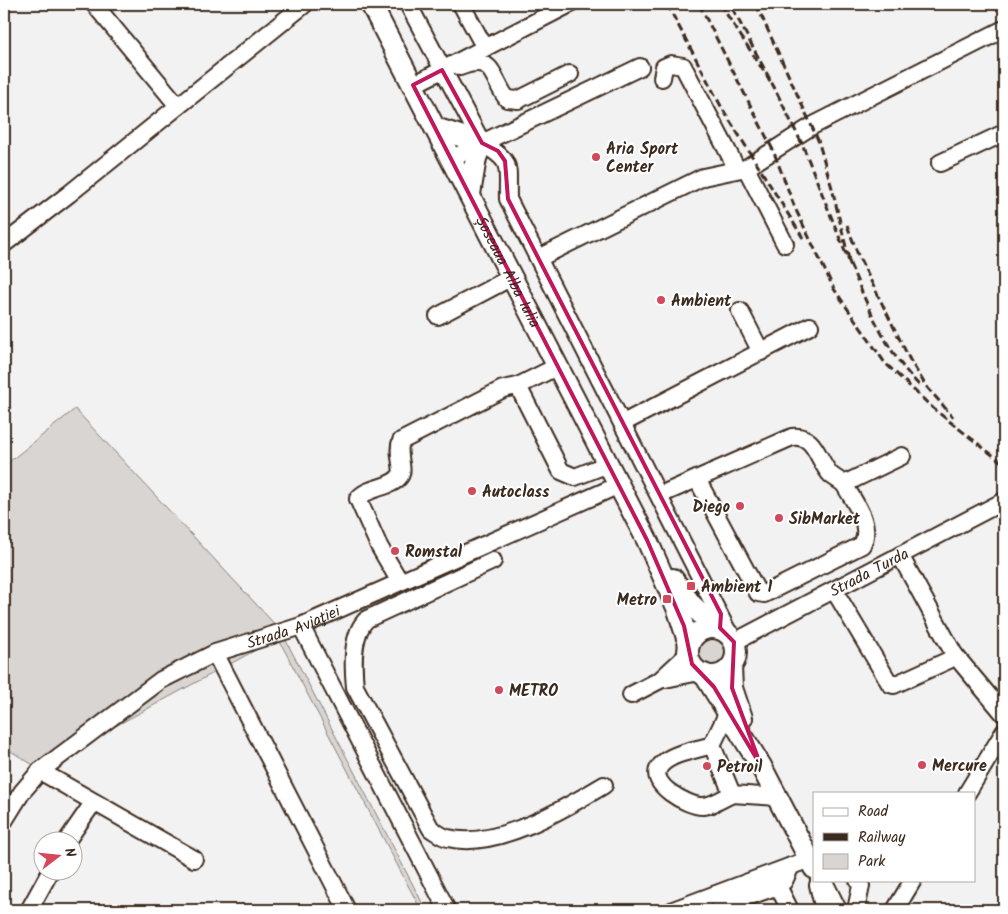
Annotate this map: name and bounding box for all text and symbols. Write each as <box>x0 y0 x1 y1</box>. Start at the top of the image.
place label: Aria Sport Center <box>606 137 679 180</box>
marker: Aria Sport Center <box>590 151 602 163</box>
street label: Șoseaua Alba Iulia <box>468 212 547 333</box>
place label: Ambient <box>671 289 732 314</box>
marker: Ambient <box>655 294 667 306</box>
place label: Autoclass <box>482 480 550 505</box>
marker: Autoclass <box>466 485 478 497</box>
place label: Diego <box>692 495 730 520</box>
marker: Diego <box>734 500 746 512</box>
place label: SibMarket <box>789 507 861 532</box>
marker: SibMarket <box>773 512 785 524</box>
place label: Romstal <box>405 540 463 565</box>
street label: Strada Turda <box>825 542 914 604</box>
marker: Romstal <box>389 545 401 557</box>
place label: Ambient 1 <box>701 575 772 600</box>
marker: Ambient 1 <box>685 580 697 592</box>
place label: Metro <box>617 588 657 613</box>
marker: Metro <box>661 593 673 605</box>
street label: Strada Aviației <box>244 599 345 656</box>
place label: METRO <box>509 679 558 704</box>
marker: METRO <box>493 684 505 696</box>
place label: Mercure <box>932 754 987 779</box>
place label: Petroil <box>717 755 763 780</box>
marker: Mercure <box>916 759 928 771</box>
marker: Petroil <box>701 760 713 772</box>
legend <box>813 792 976 882</box>
text: Road <box>858 800 889 824</box>
text: Railway <box>858 826 906 850</box>
north arrow <box>32 832 82 882</box>
text: N <box>58 845 81 860</box>
text: Park <box>858 850 886 874</box>

